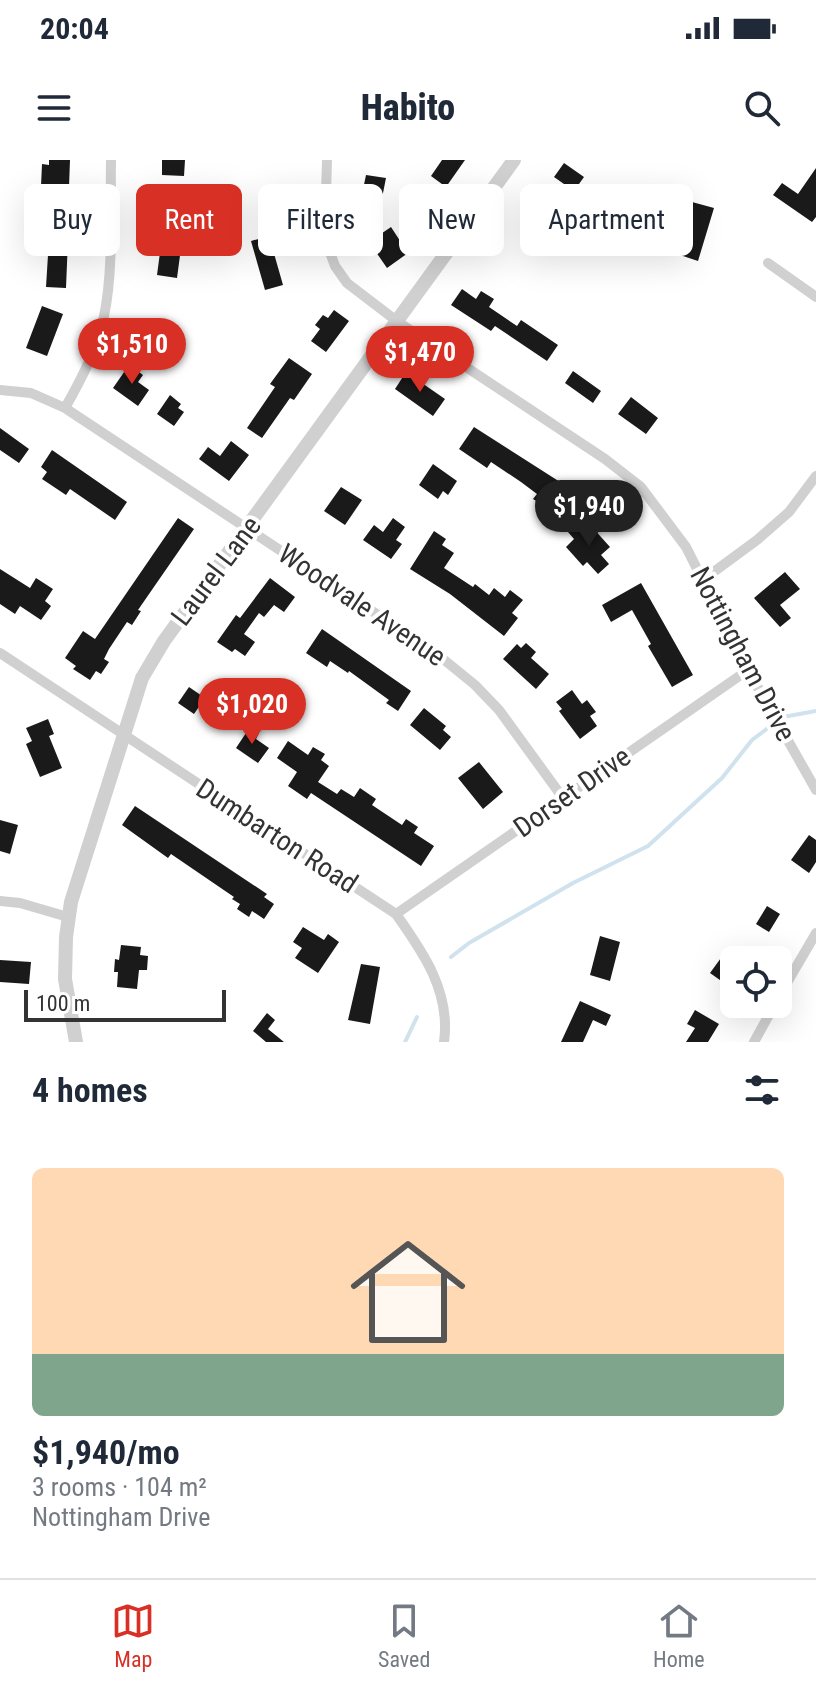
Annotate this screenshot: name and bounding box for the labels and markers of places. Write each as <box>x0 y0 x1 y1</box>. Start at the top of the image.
pin: $1,510 <box>67 318 197 386</box>
pin: $1,470 <box>355 326 485 394</box>
pin: $1,940 <box>524 480 654 548</box>
pin: $1,020 <box>187 678 317 746</box>

